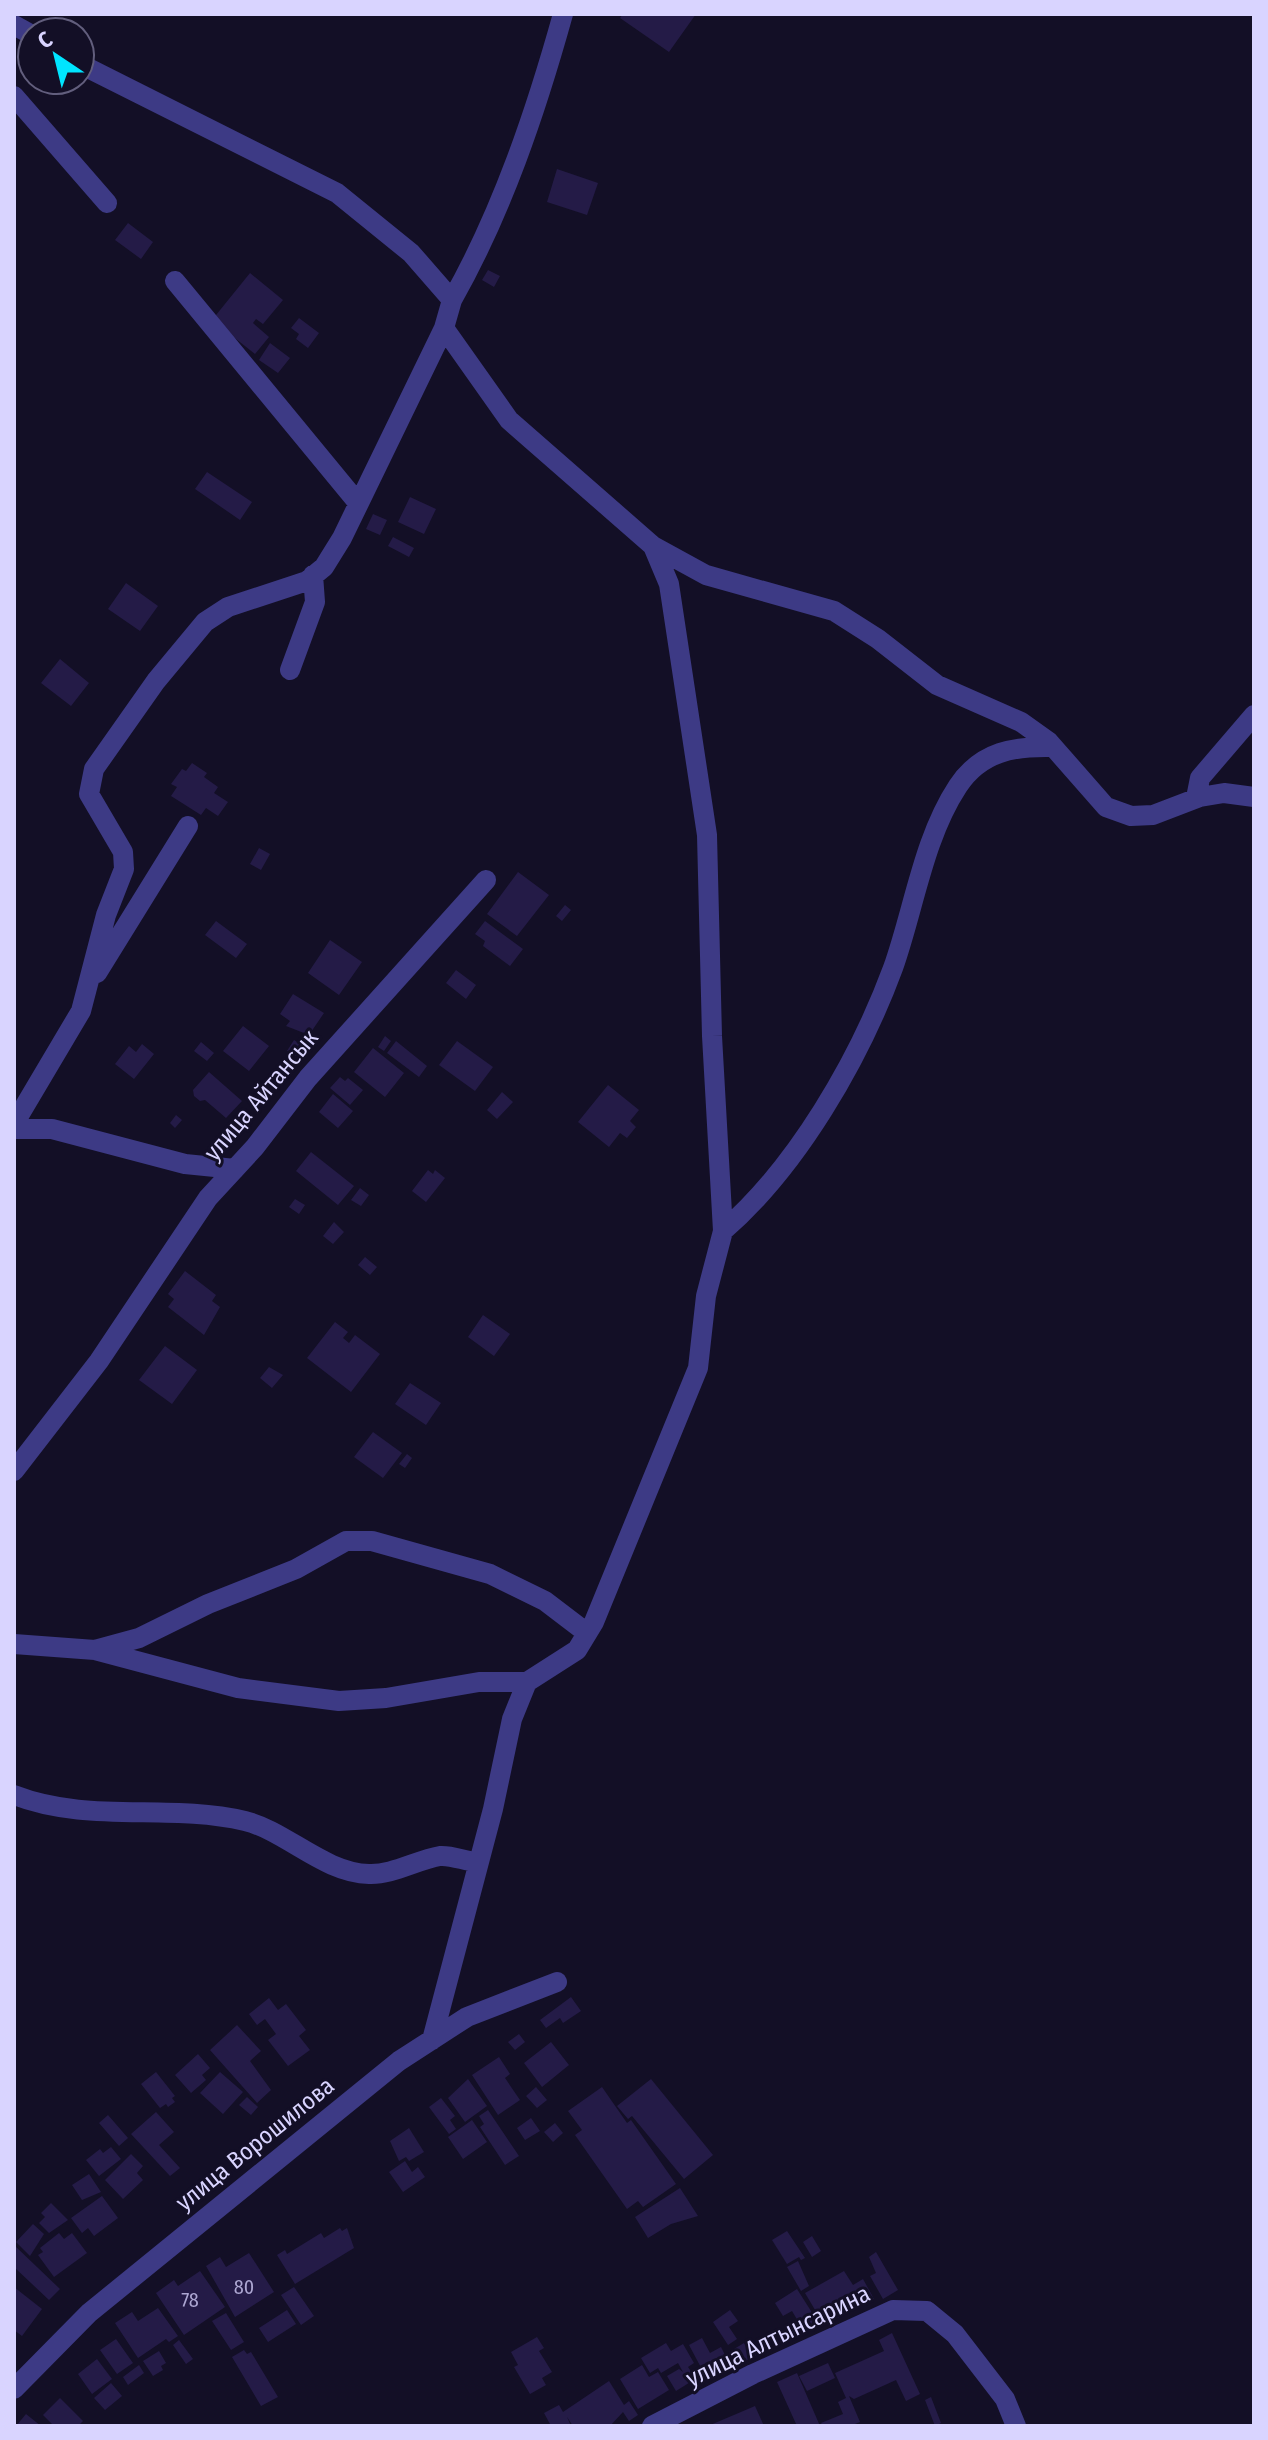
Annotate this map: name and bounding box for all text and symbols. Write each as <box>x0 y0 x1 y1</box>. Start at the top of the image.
north arrow <box>16 16 96 96</box>
text: С <box>32 25 58 54</box>
street label: улица Айтансык <box>198 1023 324 1166</box>
street label: улица Ворошилова <box>170 2072 340 2216</box>
house number: 80 <box>234 2275 254 2299</box>
street label: улица Алтынсарина <box>681 2279 875 2393</box>
house number: 78 <box>181 2288 199 2312</box>

